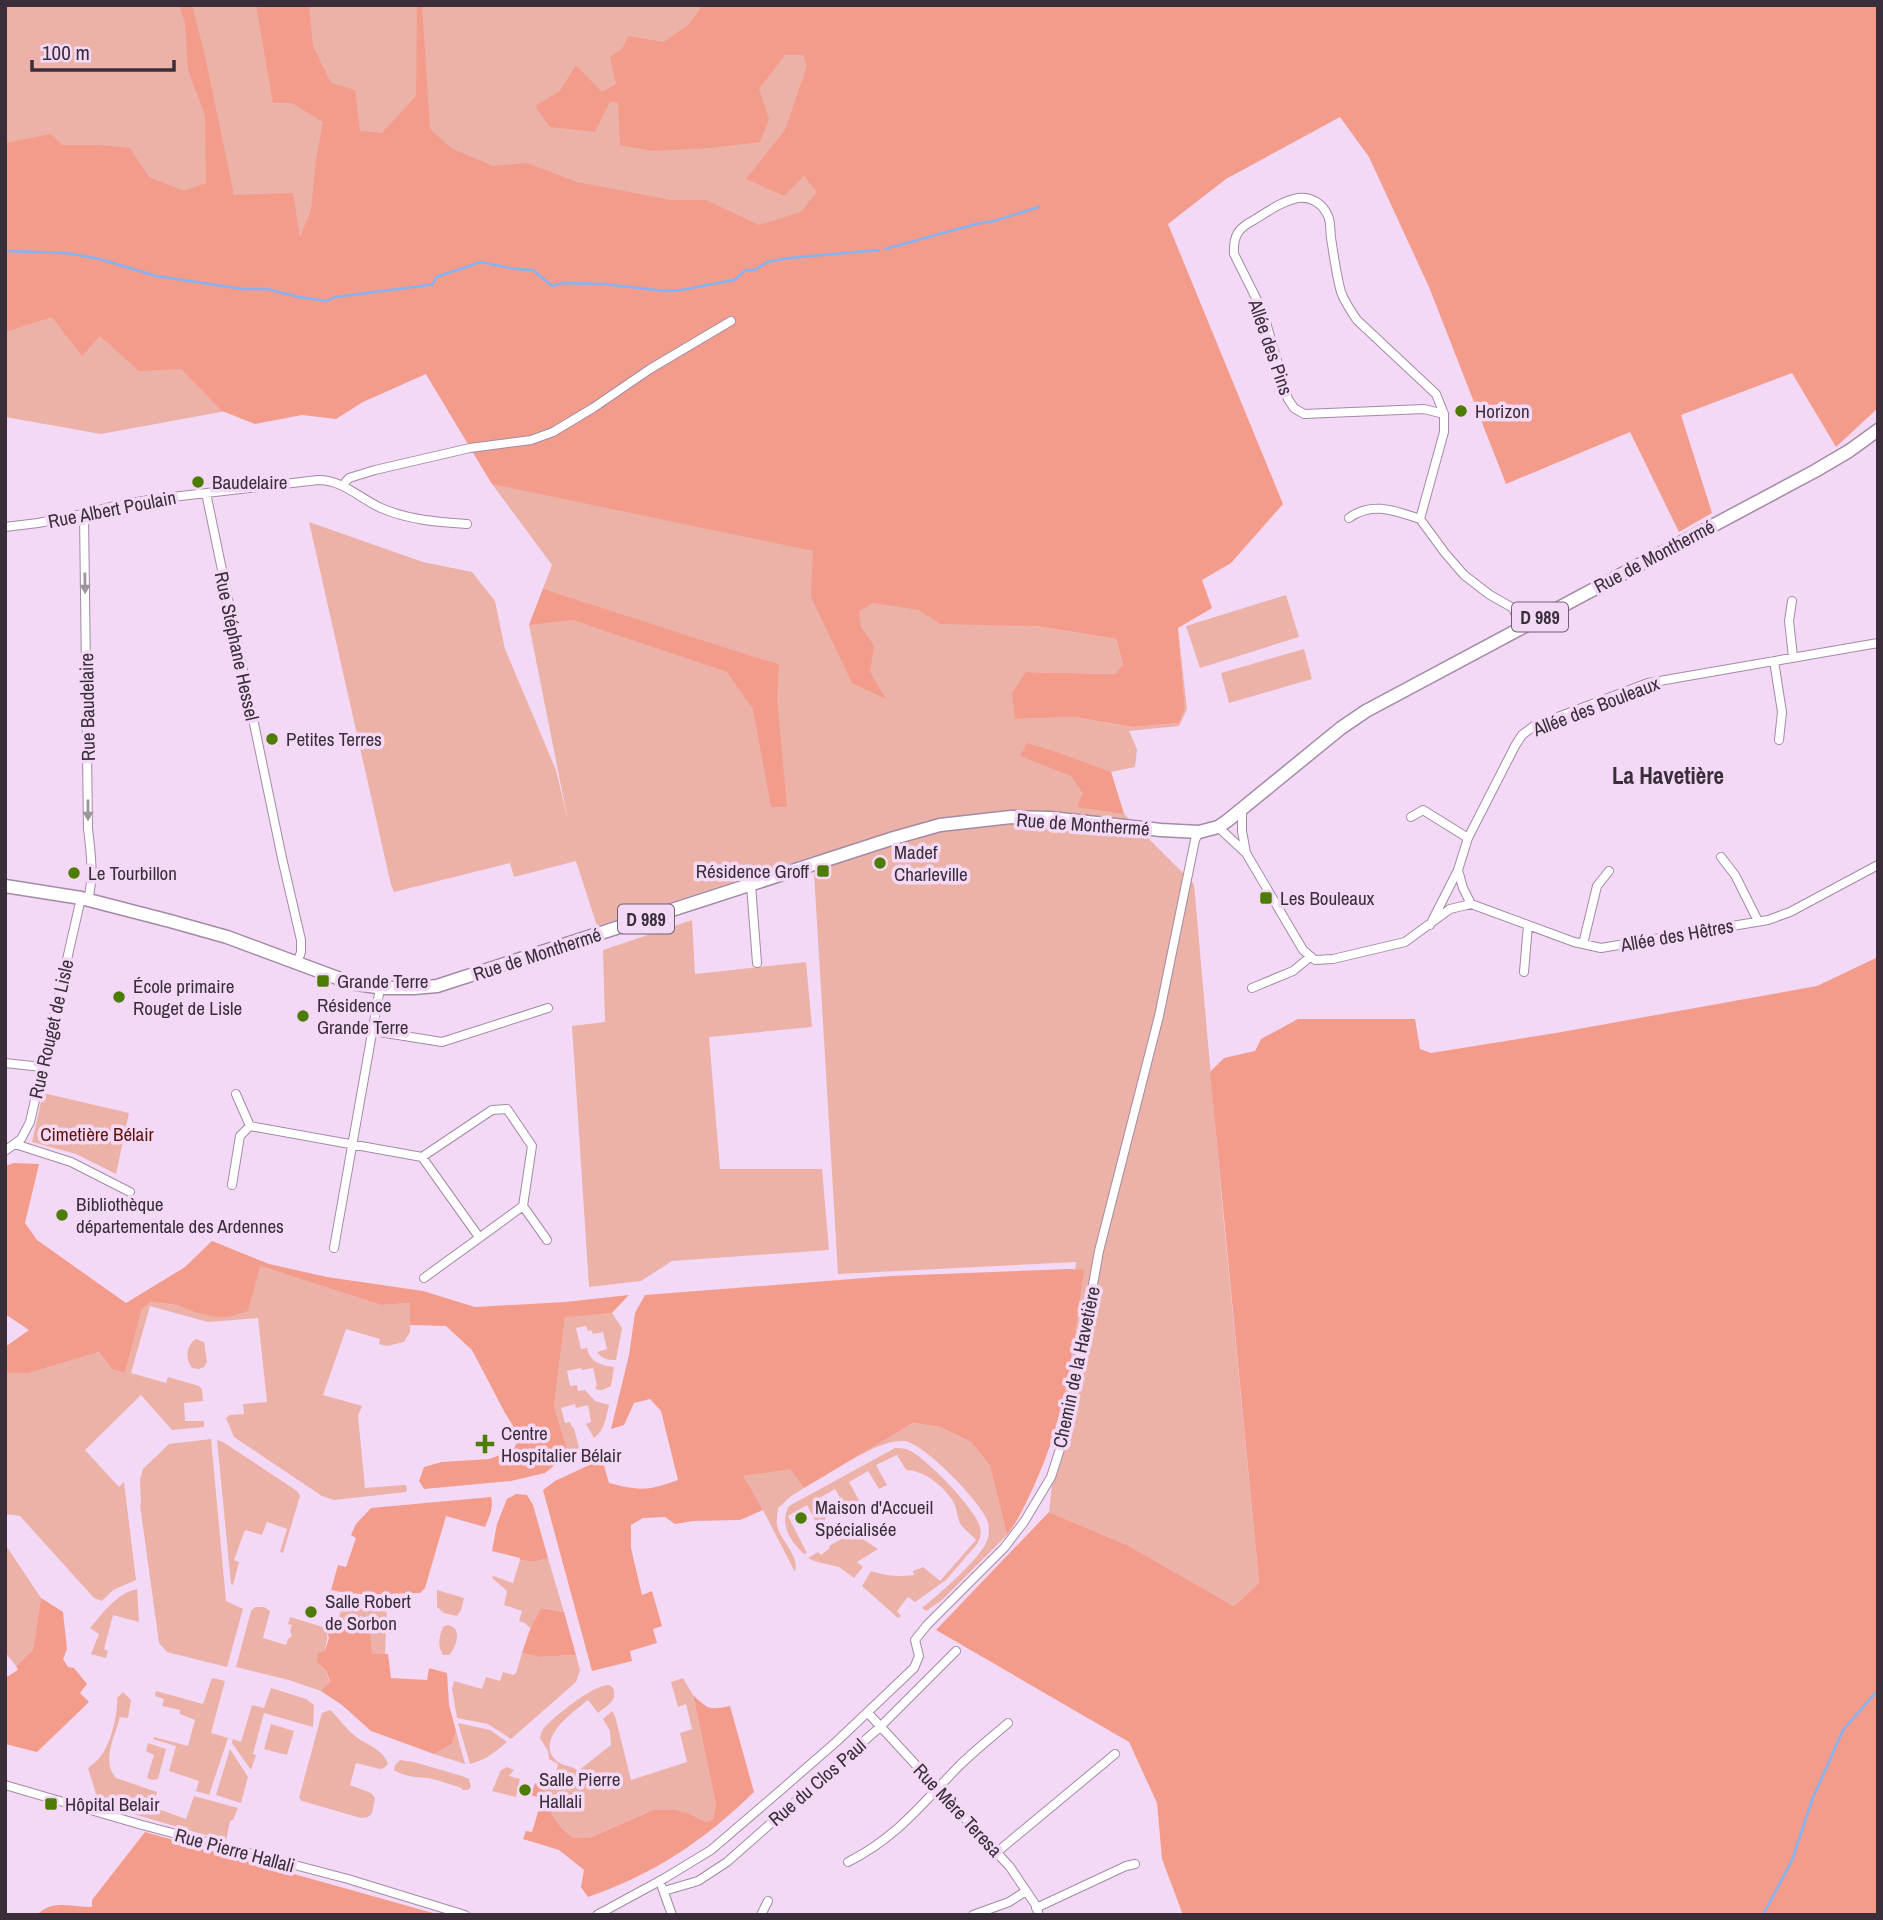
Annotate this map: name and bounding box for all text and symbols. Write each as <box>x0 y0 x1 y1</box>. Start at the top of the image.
scale bar <box>32 28 173 72</box>
text: 100 m <box>42 38 90 67</box>
street label: Allée des Pins <box>1242 295 1300 399</box>
place label: Horizon <box>1475 398 1530 424</box>
marker: Horizon <box>1453 403 1469 419</box>
place label: Baudelaire <box>212 469 287 495</box>
marker: Baudelaire <box>190 474 206 490</box>
street label: Rue Albert Poulain <box>46 484 178 534</box>
street label: Rue de Monthermé <box>1589 513 1719 599</box>
street label: Rue Stéphane Hessel <box>209 569 265 723</box>
one-way arrow <box>79 572 91 594</box>
road number: D 989 <box>1512 602 1568 632</box>
street label: Rue Baudelaire <box>73 653 101 761</box>
street label: Allée des Bouleaux <box>1528 670 1663 742</box>
place label: Petites Terres <box>286 726 382 752</box>
marker: Petites Terres <box>264 731 280 747</box>
district label: La Havetière <box>1612 760 1724 791</box>
one-way arrow <box>82 799 94 821</box>
street label: Rue de Monthermé <box>1016 806 1150 842</box>
place label: Madef Charleville <box>894 839 968 887</box>
marker: Madef Charleville <box>872 855 888 871</box>
place label: Résidence Groff <box>696 858 810 884</box>
place label: Le Tourbillon <box>88 860 177 886</box>
marker: Résidence Groff <box>815 863 831 879</box>
marker: Le Tourbillon <box>66 865 82 881</box>
place label: Les Bouleaux <box>1280 885 1375 911</box>
marker: Les Bouleaux <box>1258 890 1274 906</box>
road number: D 989 <box>618 904 674 934</box>
street label: Allée des Hêtres <box>1617 912 1736 958</box>
street label: Rue de Monthermé <box>470 921 604 987</box>
street label: Rue Rouget de Lisle <box>22 957 80 1101</box>
place label: Grande Terre <box>337 968 429 994</box>
place label: École primaire Rouget de Lisle <box>133 973 242 1021</box>
marker: Grande Terre <box>315 973 331 989</box>
marker: École primaire Rouget de Lisle <box>111 989 127 1005</box>
place label: Résidence Grande Terre <box>317 992 409 1040</box>
marker: Résidence Grande Terre <box>295 1008 311 1024</box>
park label: Cimetière Bélair <box>40 1121 155 1147</box>
place label: Bibliothèque départementale des Ardennes <box>76 1191 284 1239</box>
marker: Bibliothèque départementale des Ardennes <box>54 1207 70 1223</box>
street label: Chemin de la Havetière <box>1046 1284 1106 1450</box>
place label: Centre Hospitalier Bélair <box>501 1420 622 1468</box>
marker: Centre Hospitalier Bélair <box>475 1434 495 1454</box>
place label: Maison d'Accueil Spécialisée <box>815 1494 933 1542</box>
marker: Maison d'Accueil Spécialisée <box>793 1510 809 1526</box>
place label: Salle Robert de Sorbon <box>325 1588 411 1636</box>
marker: Salle Robert de Sorbon <box>303 1604 319 1620</box>
street label: Rue du Clos Paul <box>763 1732 871 1832</box>
street label: Rue Mère Teresa <box>908 1758 1008 1863</box>
place label: Salle Pierre Hallali <box>539 1766 620 1814</box>
marker: Salle Pierre Hallali <box>517 1782 533 1798</box>
place label: Hôpital Belair <box>65 1791 160 1817</box>
marker: Hôpital Belair <box>43 1796 59 1812</box>
street label: Rue Pierre Hallali <box>172 1822 298 1878</box>

